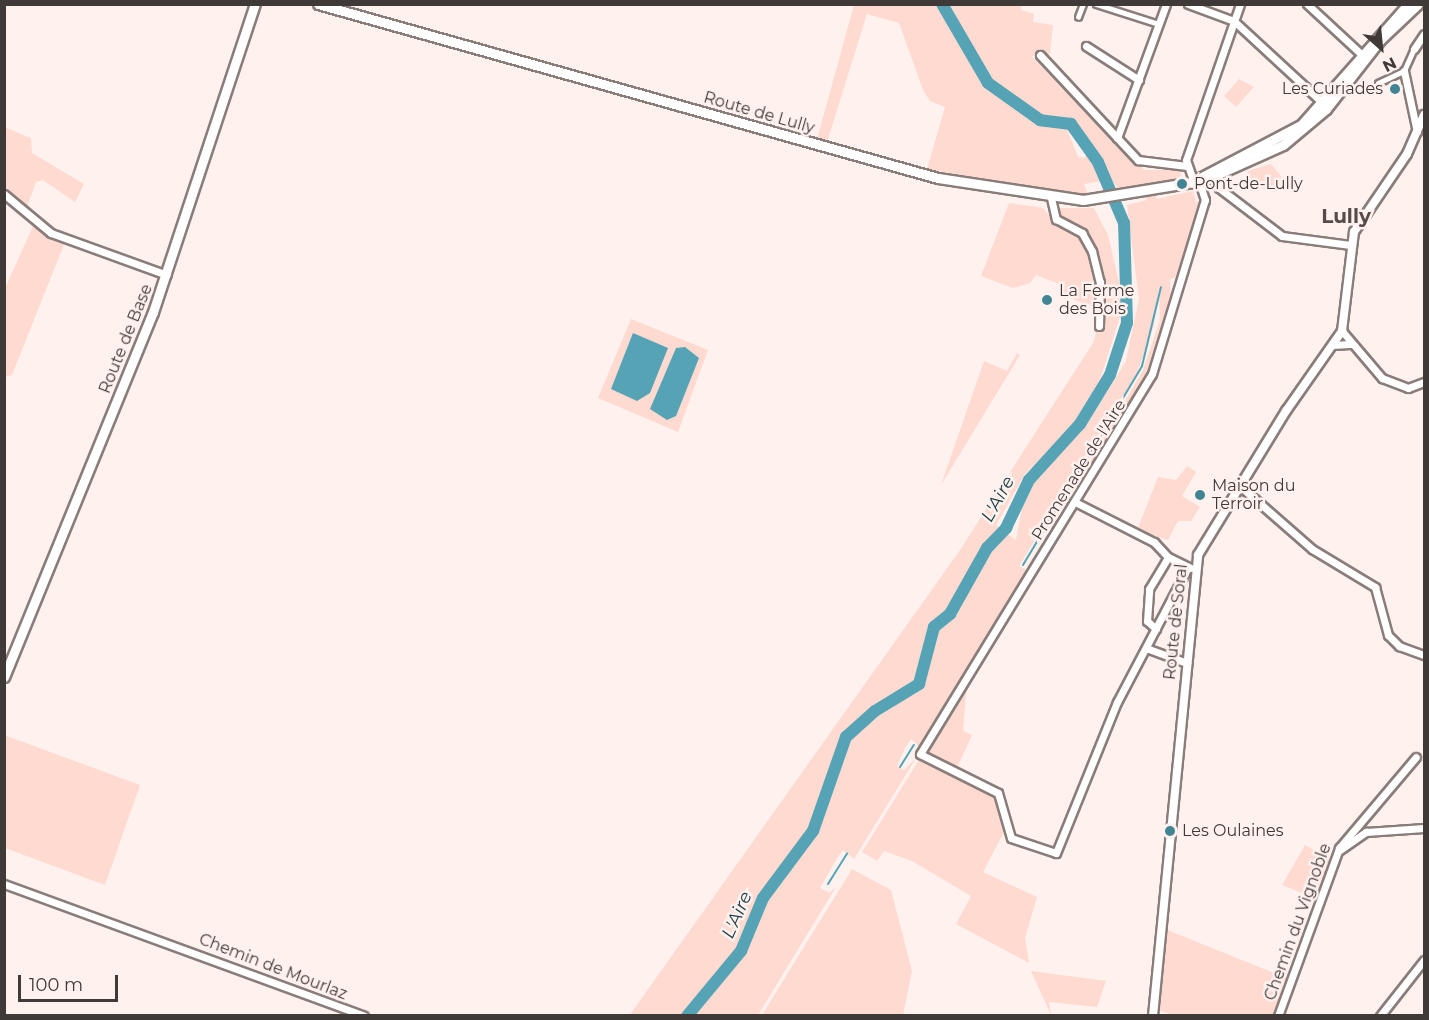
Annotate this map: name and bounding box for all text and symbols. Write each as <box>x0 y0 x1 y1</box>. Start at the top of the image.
north arrow <box>1351 18 1411 78</box>
text: N <box>1379 53 1399 76</box>
place label: Les Curiades <box>1282 79 1383 99</box>
marker: Les Curiades <box>1388 82 1402 96</box>
street label: Route de Lully <box>701 88 817 138</box>
place label: Pont-de-Lully <box>1194 174 1303 194</box>
marker: Pont-de-Lully <box>1175 177 1189 191</box>
district label: Lully <box>1321 204 1371 228</box>
place label: La Ferme des Bois <box>1059 281 1134 319</box>
street label: Route de Base <box>95 282 157 396</box>
marker: La Ferme des Bois <box>1040 293 1054 307</box>
street label: Promenade de l'Aire <box>1028 396 1130 544</box>
water label: L'Aire <box>977 472 1019 526</box>
place label: Maison du Terroir <box>1212 476 1295 514</box>
marker: Maison du Terroir <box>1193 488 1207 502</box>
street label: Route de Soral <box>1160 563 1192 681</box>
place label: Les Oulaines <box>1182 821 1283 841</box>
marker: Les Oulaines <box>1163 824 1177 838</box>
street label: Chemin du Vignoble <box>1261 841 1335 1003</box>
water label: L'Aire <box>717 888 757 942</box>
street label: Chemin de Mourlaz <box>196 930 350 1004</box>
scale bar <box>21 963 122 1001</box>
text: 100 m <box>29 974 83 996</box>

